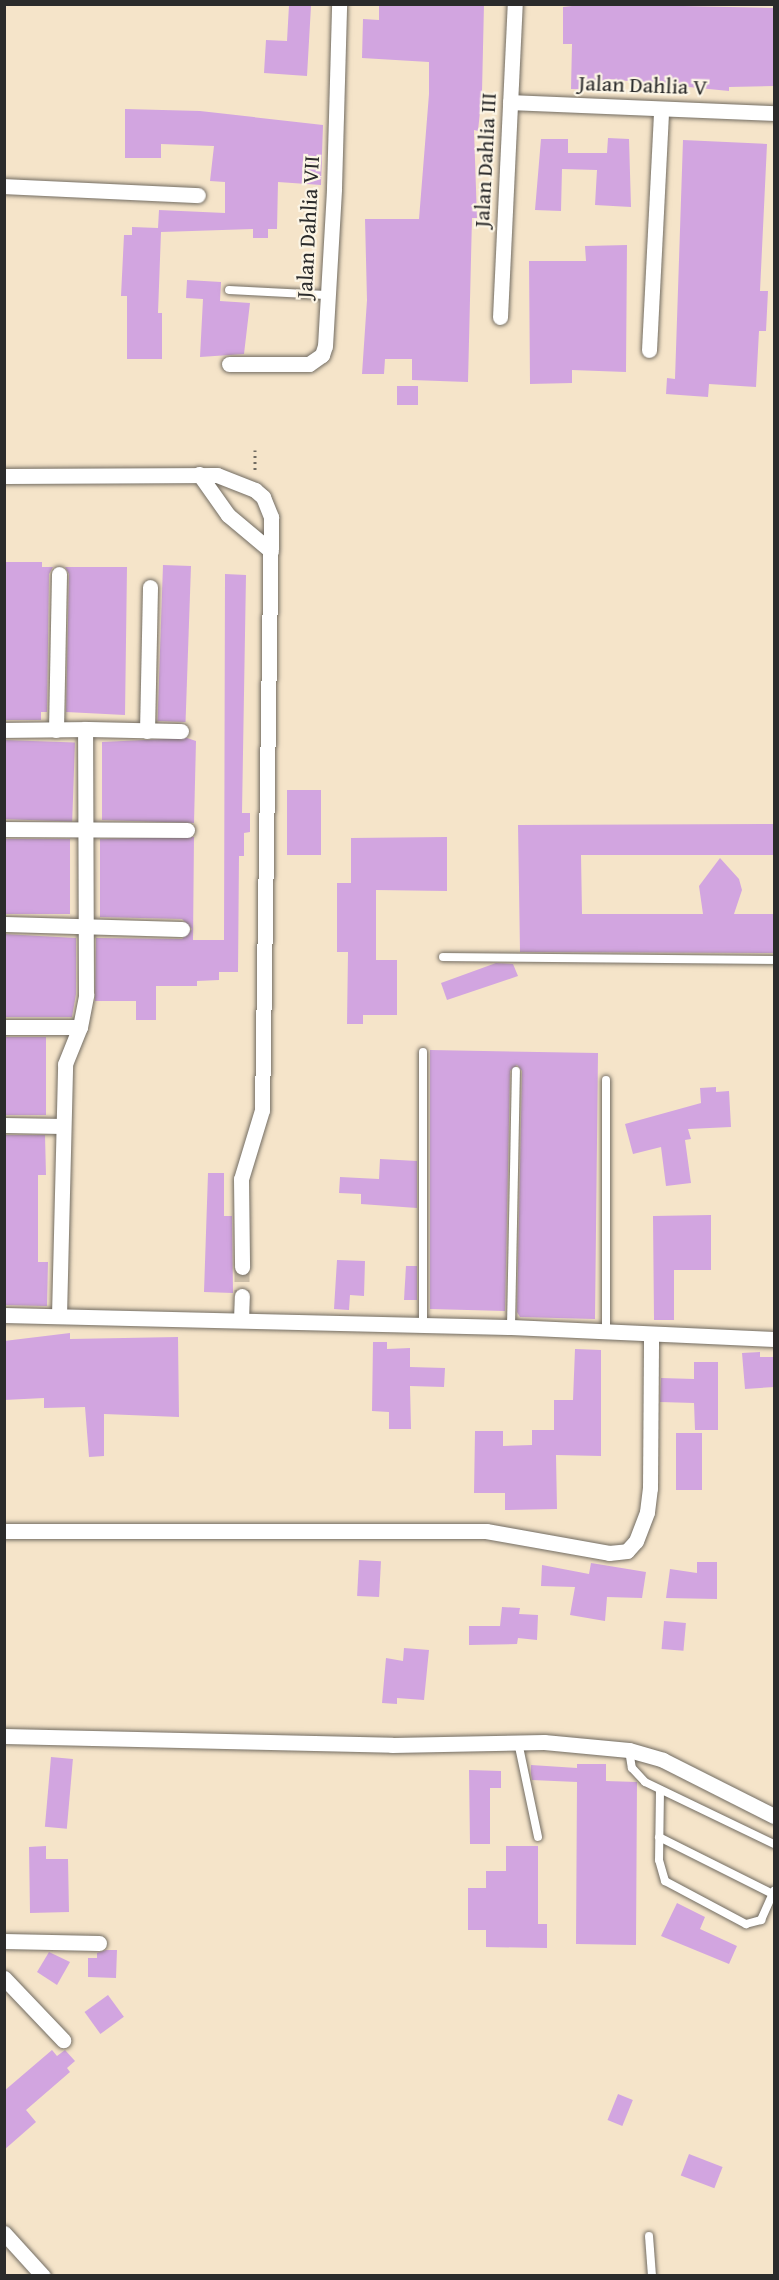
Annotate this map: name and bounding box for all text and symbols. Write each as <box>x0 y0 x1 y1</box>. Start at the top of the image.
street label: Jalan Dahlia V <box>578 70 708 100</box>
street label: Jalan Dahlia III <box>468 92 502 228</box>
street label: Jalan Dahlia VII <box>291 155 325 299</box>

